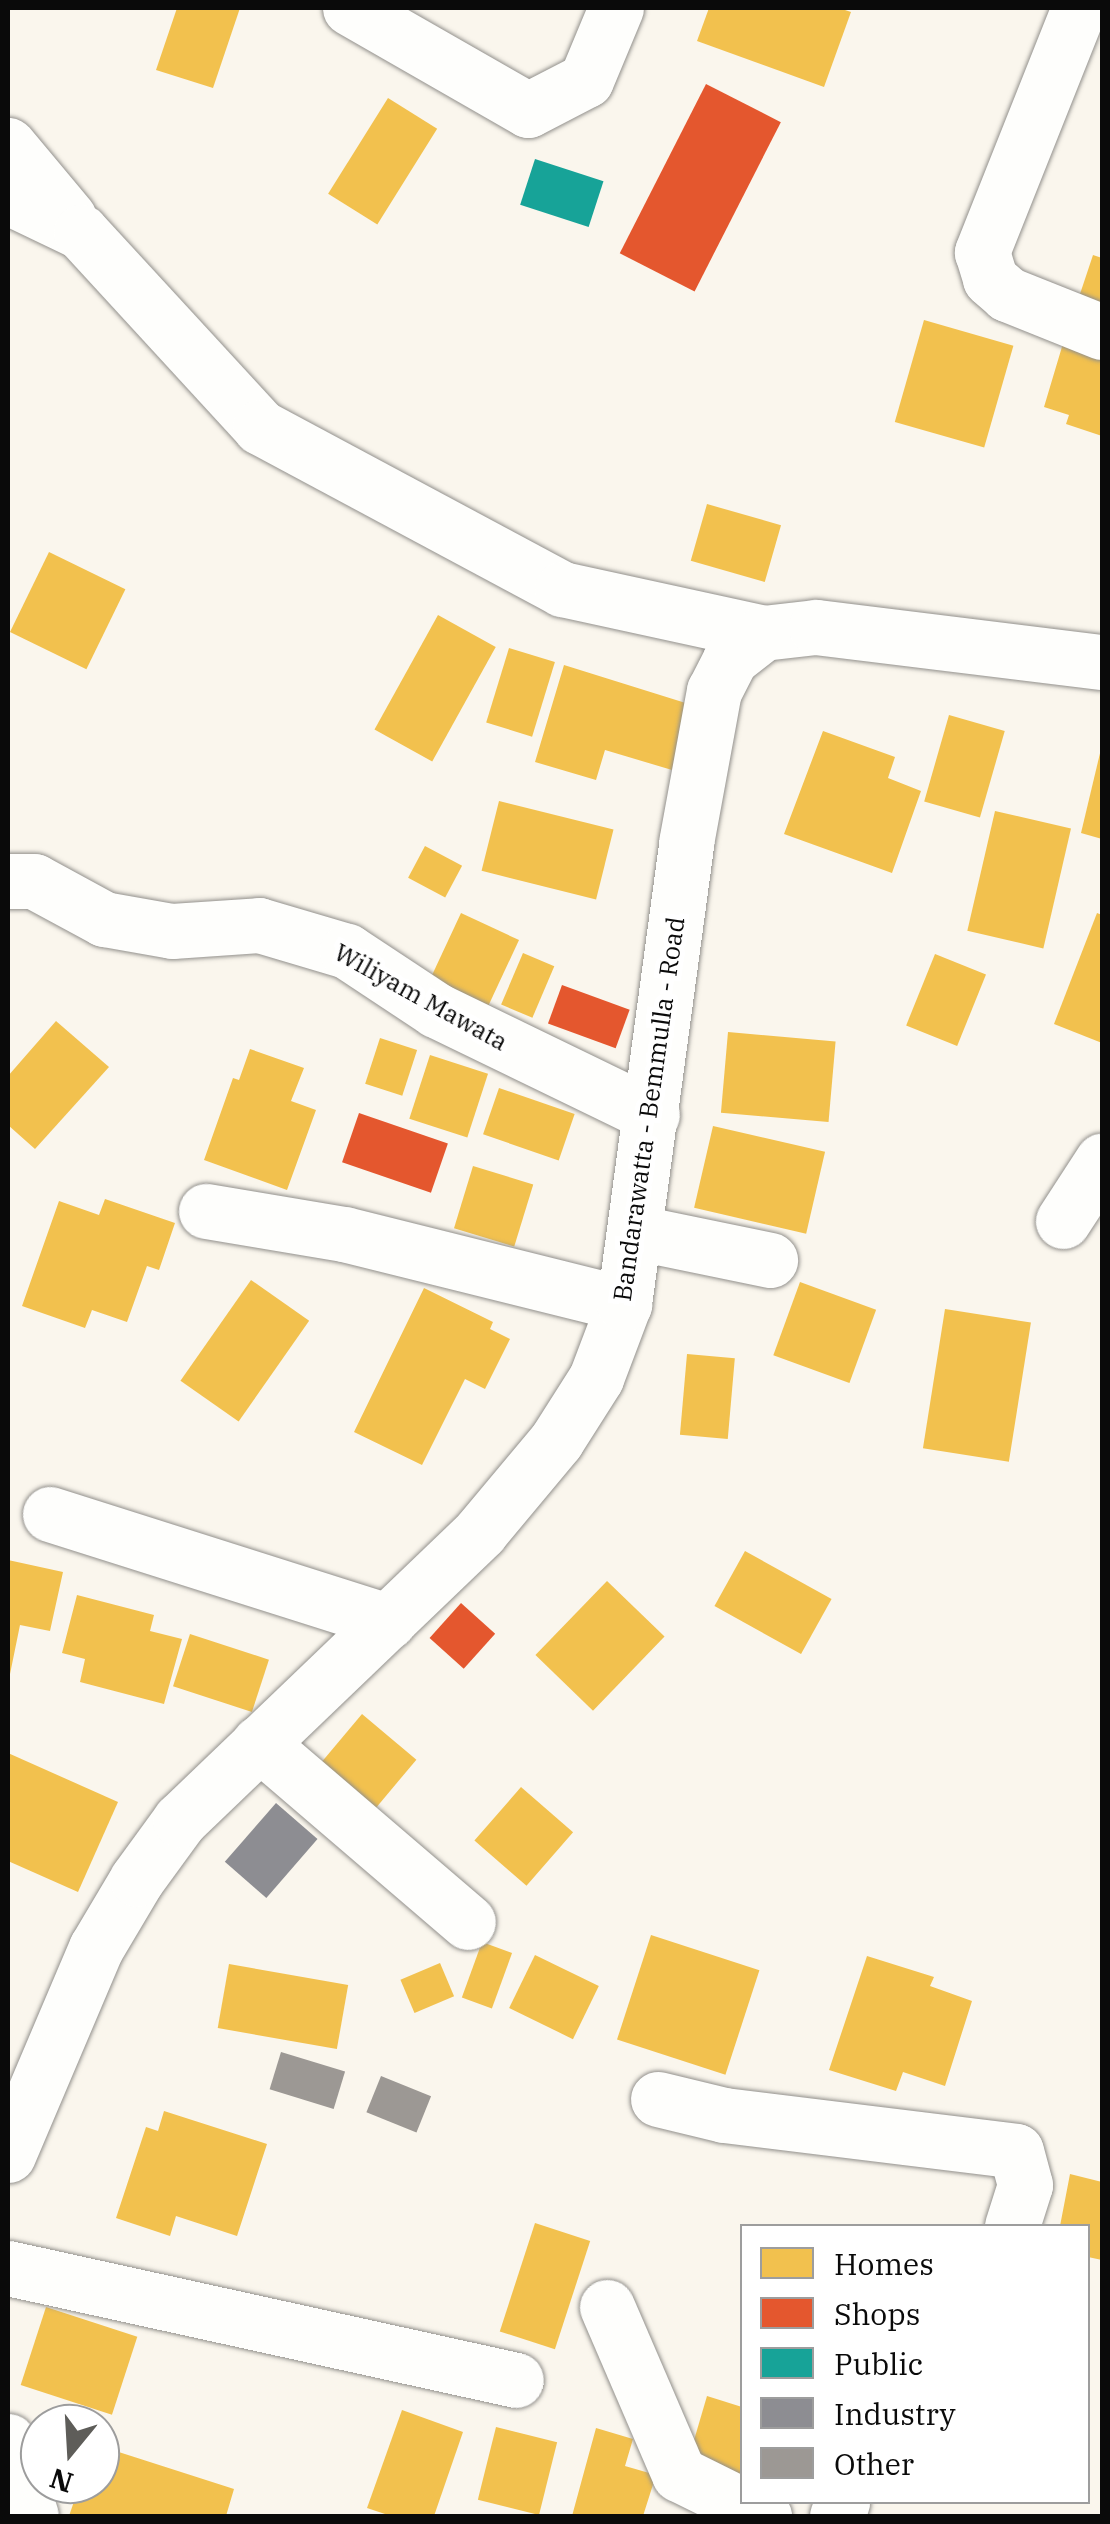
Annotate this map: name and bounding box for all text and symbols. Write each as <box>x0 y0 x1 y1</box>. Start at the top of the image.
street label: Bandarawatta - Bemmulla - Road <box>607 915 691 1303</box>
street label: Wiliyam Mawata <box>329 937 513 1057</box>
legend <box>740 2224 1090 2504</box>
text: Homes <box>834 2244 934 2283</box>
text: Shops <box>834 2294 920 2333</box>
text: Public <box>834 2344 923 2383</box>
text: Industry <box>834 2394 956 2433</box>
north arrow <box>20 2404 120 2504</box>
text: Other <box>834 2444 914 2483</box>
text: N <box>45 2460 77 2502</box>

